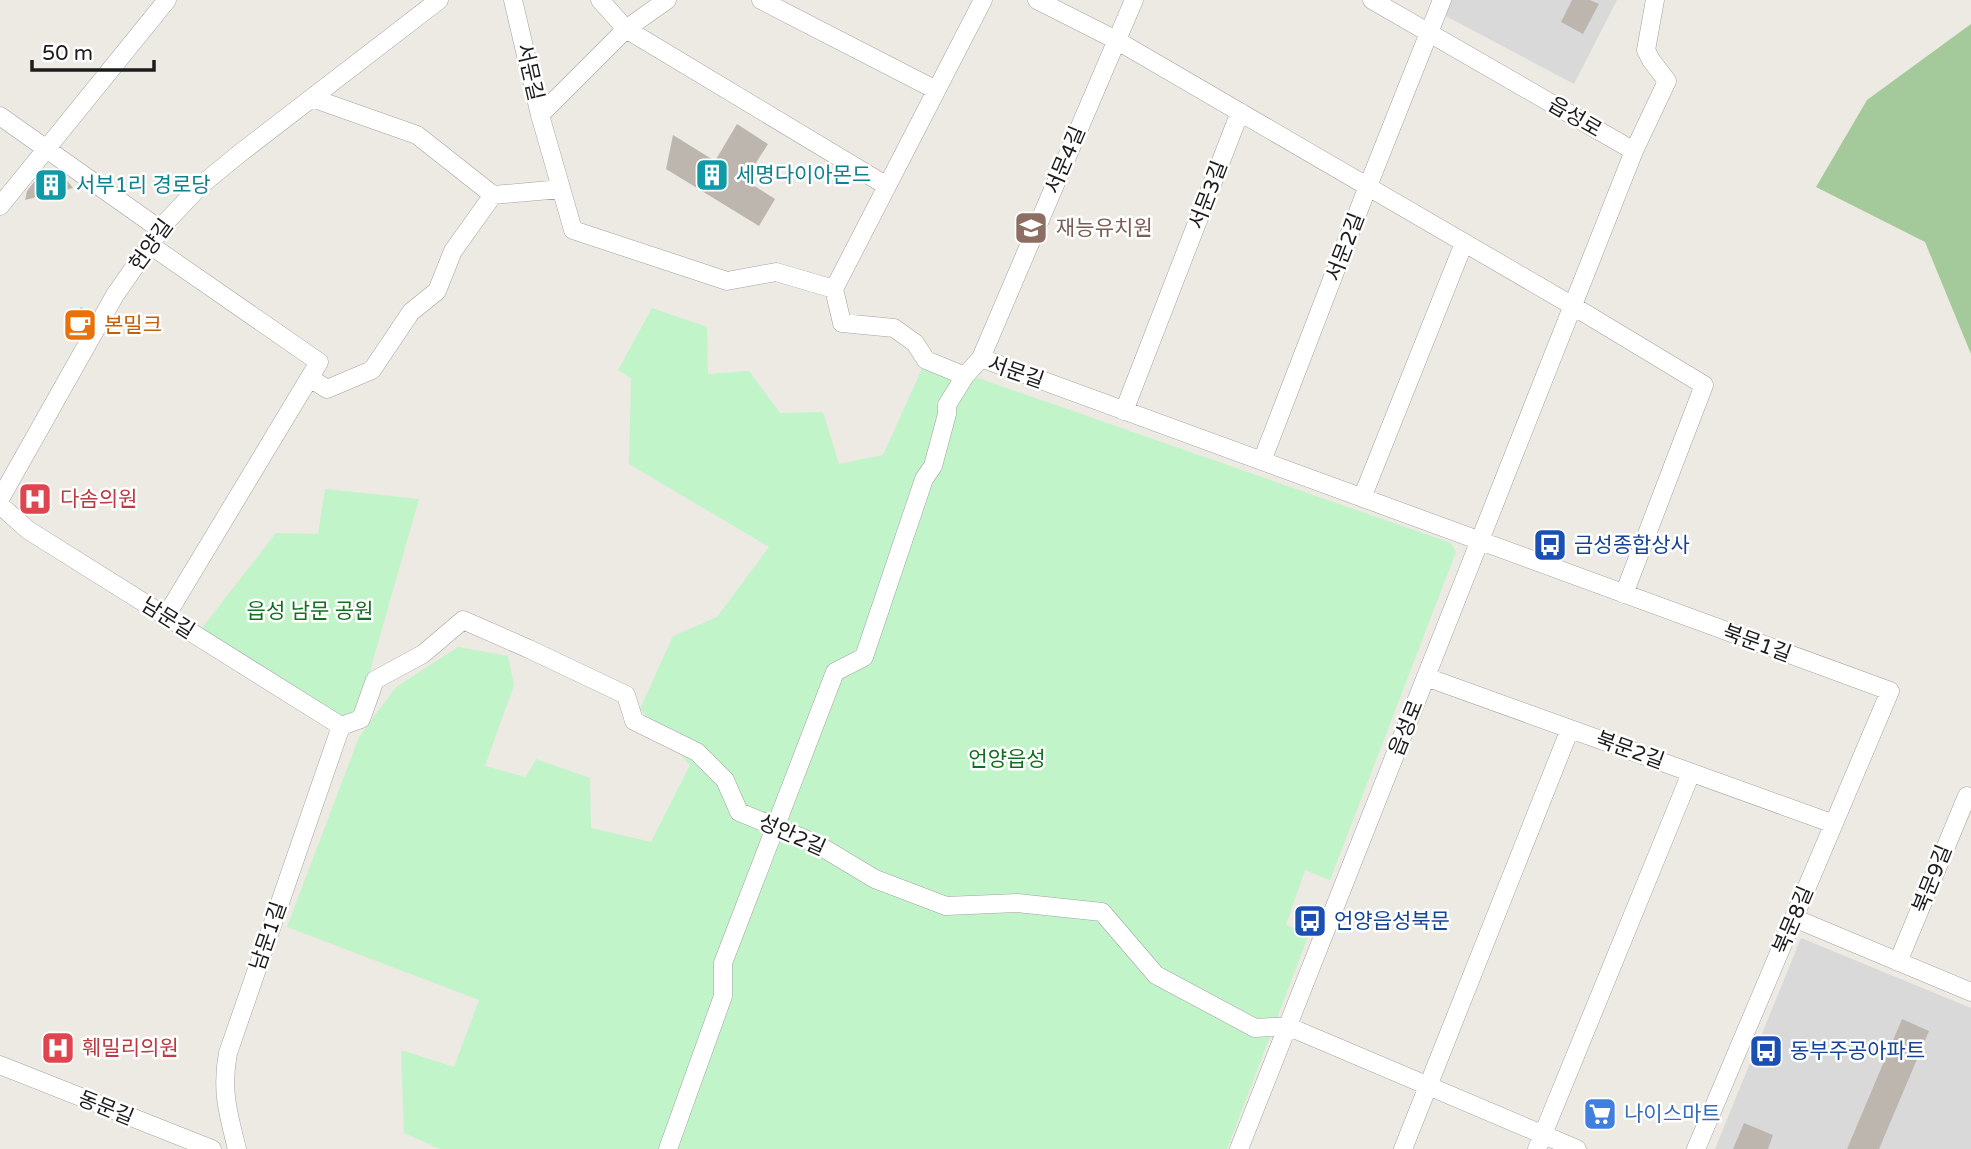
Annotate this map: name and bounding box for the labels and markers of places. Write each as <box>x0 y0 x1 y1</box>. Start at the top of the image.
building icon: 세명다이아몬드 <box>693 156 731 194</box>
place label: 세명다이아몬드 <box>736 163 871 188</box>
building icon: 서부1리 경로당 <box>32 166 70 204</box>
place label: 서부1리 경로당 <box>76 173 211 198</box>
school or university icon: 재능유치원 <box>1012 209 1050 247</box>
place label: 재능유치원 <box>1056 216 1153 241</box>
cafe icon: 본밀크 <box>61 306 99 344</box>
place label: 본밀크 <box>104 313 162 338</box>
hospital icon: 다솜의원 <box>16 480 54 518</box>
place label: 다솜의원 <box>60 487 137 512</box>
bus stop icon: 금성종합상사 <box>1531 526 1569 564</box>
place label: 금성종합상사 <box>1574 533 1690 558</box>
bus stop icon: 언양읍성북문 <box>1291 902 1329 940</box>
place label: 언양읍성북문 <box>1334 909 1450 934</box>
hospital icon: 훼밀리의원 <box>39 1029 77 1067</box>
bus stop icon: 동부주공아파트 <box>1747 1032 1785 1070</box>
place label: 훼밀리의원 <box>82 1036 179 1061</box>
place label: 동부주공아파트 <box>1790 1039 1925 1064</box>
supermarket icon: 나이스마트 <box>1581 1095 1619 1133</box>
place label: 나이스마트 <box>1624 1102 1721 1127</box>

